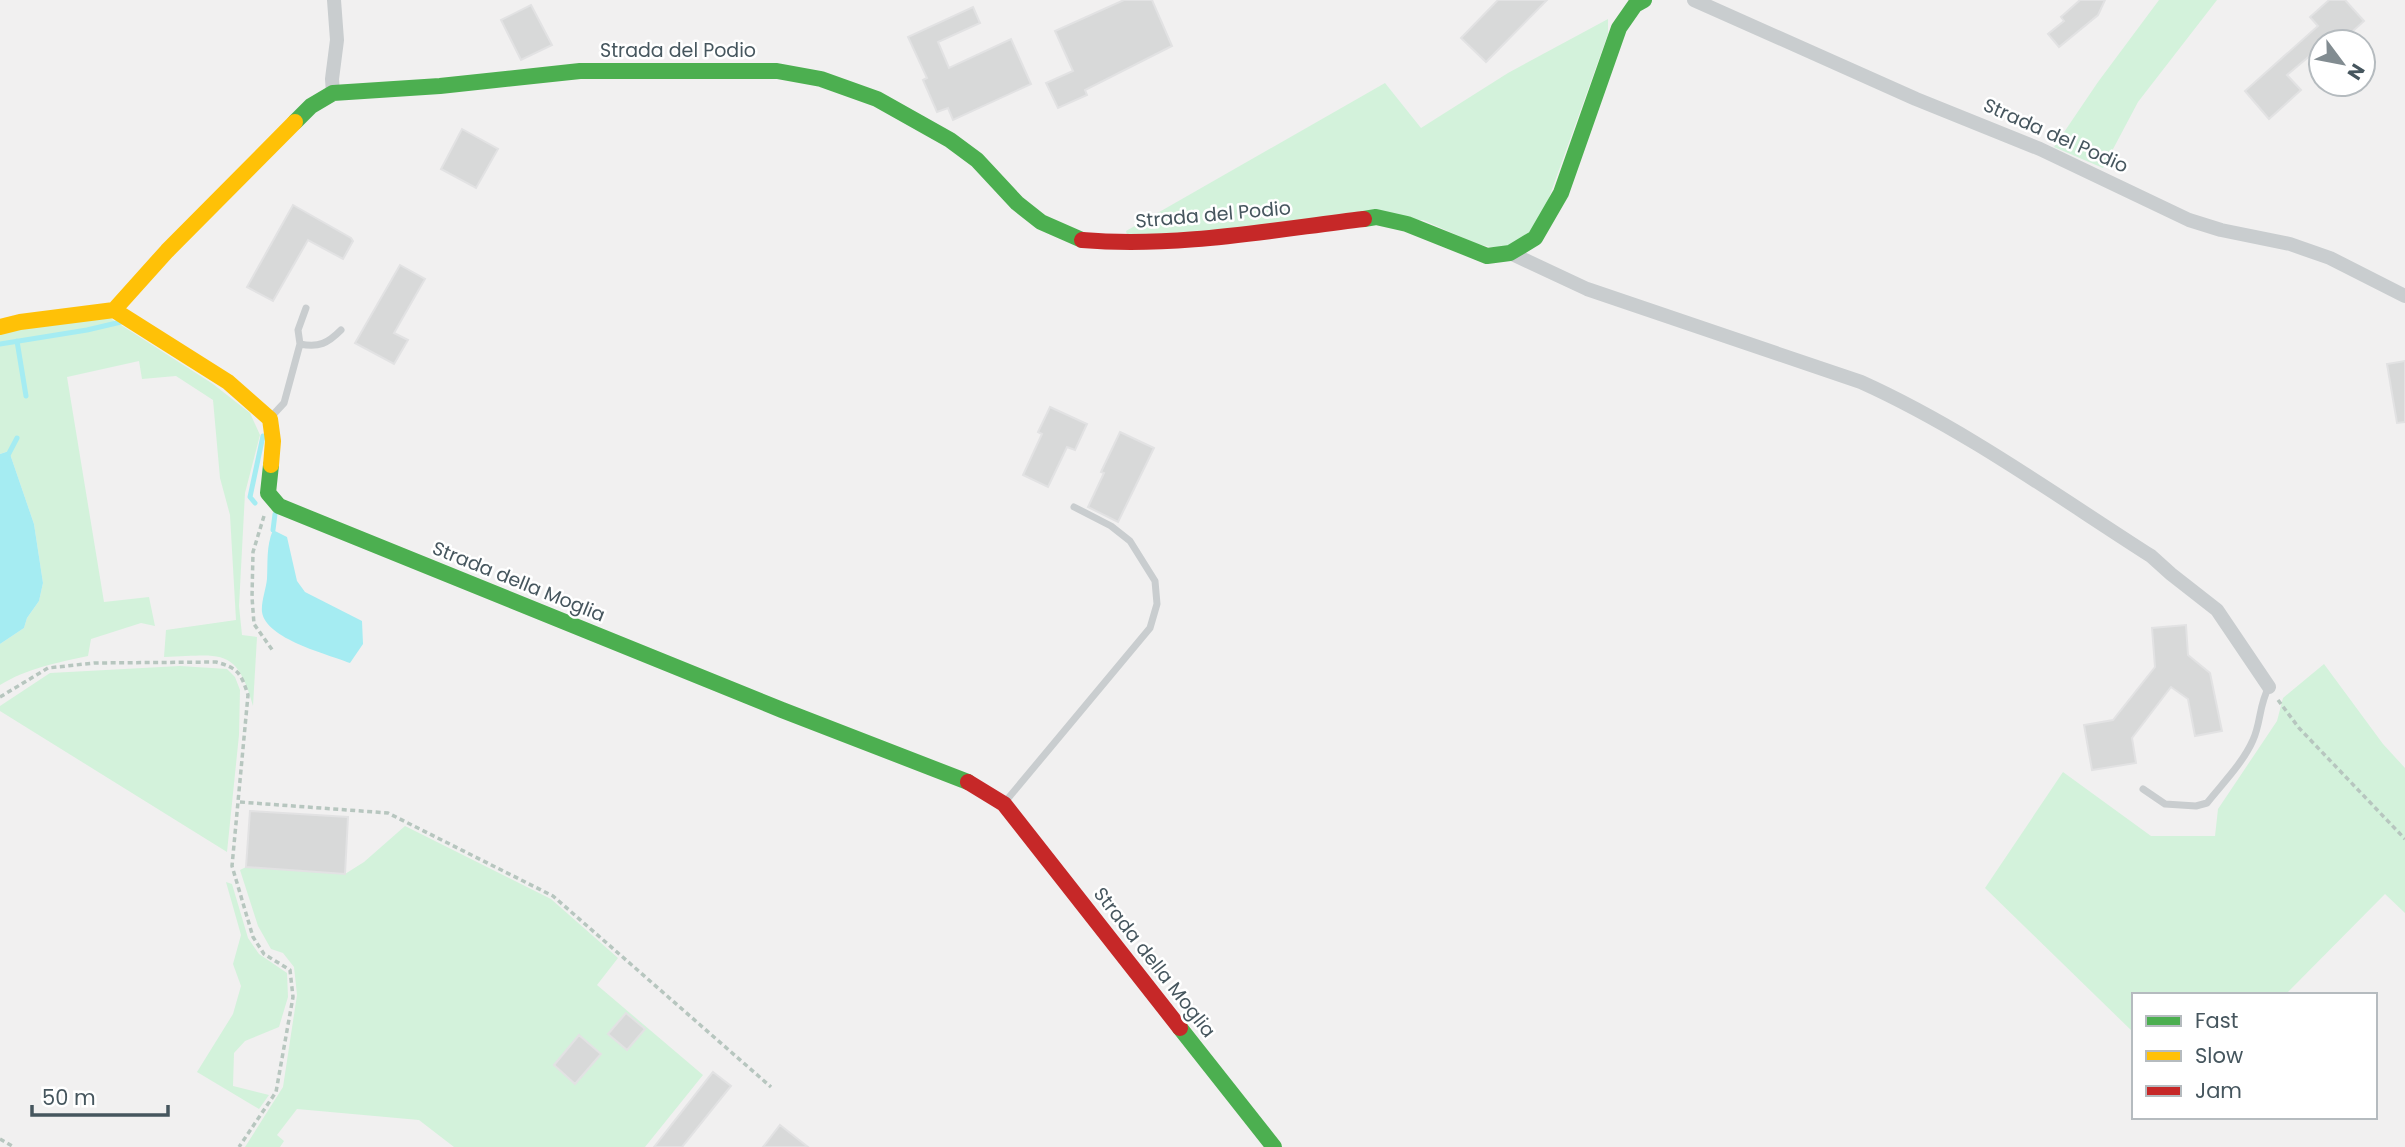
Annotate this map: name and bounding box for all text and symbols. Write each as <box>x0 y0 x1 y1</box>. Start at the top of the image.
north arrow <box>2307 28 2377 98</box>
street label: Strada del Podio <box>600 37 756 64</box>
text: N <box>2341 59 2371 85</box>
street label: Strada del Podio <box>1979 91 2133 180</box>
street label: Strada del Podio <box>1134 194 1292 235</box>
street label: Strada della Moglia <box>428 534 609 628</box>
street label: Strada della Moglia <box>1087 881 1222 1043</box>
legend <box>2132 993 2377 1119</box>
text: Fast <box>2195 1006 2238 1035</box>
text: Slow <box>2195 1041 2243 1070</box>
scale bar <box>32 1074 168 1118</box>
text: Jam <box>2195 1076 2242 1105</box>
text: 50 m <box>42 1083 96 1112</box>

